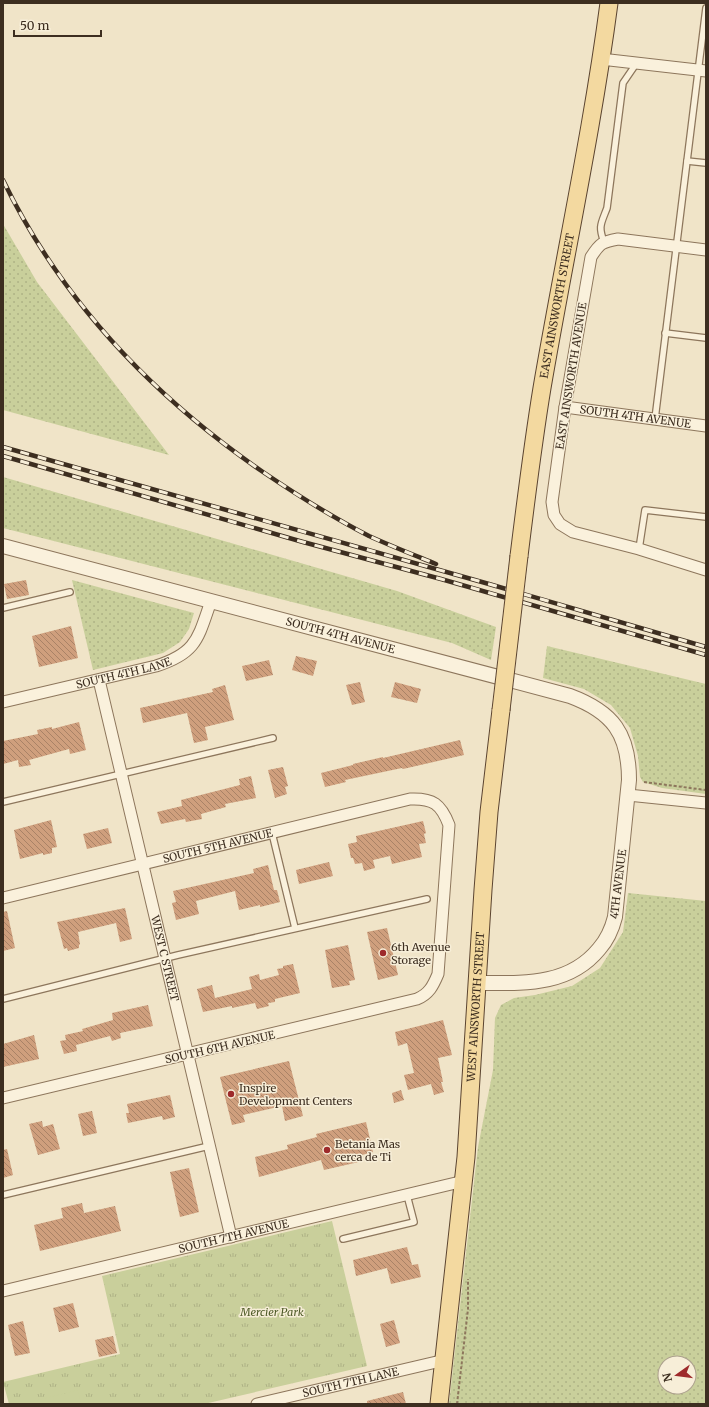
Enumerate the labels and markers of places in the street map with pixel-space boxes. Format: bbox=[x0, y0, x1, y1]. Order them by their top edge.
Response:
place label: 6th Avenue Storage bbox=[391, 940, 451, 967]
marker: 6th Avenue Storage bbox=[378, 948, 388, 958]
place label: Inspire Development Centers bbox=[239, 1081, 352, 1108]
marker: Inspire Development Centers bbox=[226, 1089, 236, 1099]
place label: Betania Mas cerca de Ti bbox=[335, 1137, 400, 1164]
marker: Betania Mas cerca de Ti bbox=[322, 1145, 332, 1155]

